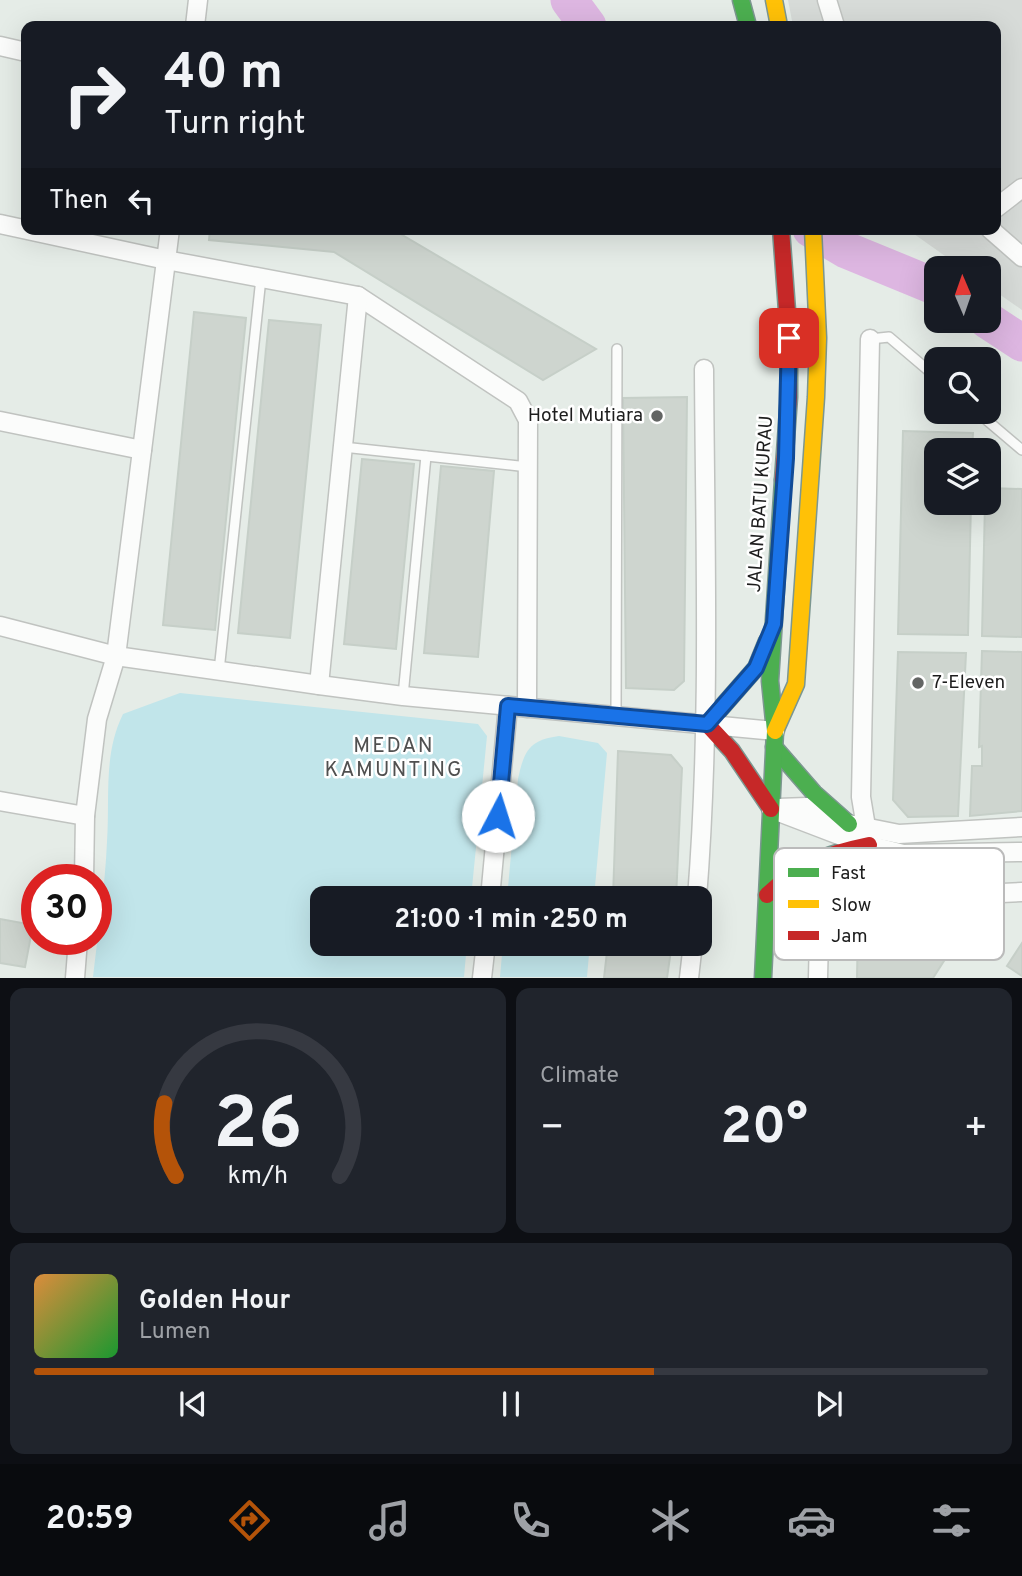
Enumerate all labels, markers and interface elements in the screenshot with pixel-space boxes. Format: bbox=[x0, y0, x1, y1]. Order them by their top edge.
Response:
text: 40 m bbox=[164, 44, 283, 106]
icon: right bbox=[49, 49, 140, 140]
text: Turn right bbox=[164, 105, 306, 145]
icon: left bbox=[122, 182, 160, 220]
text: Then bbox=[49, 185, 108, 218]
north arrow bbox=[924, 256, 1001, 332]
map controls bbox=[924, 256, 1001, 515]
pin bbox=[759, 308, 819, 368]
icon: arrive bbox=[770, 319, 808, 357]
button: search bbox=[924, 347, 1001, 424]
place label: Hotel Mutiara bbox=[528, 404, 643, 428]
marker: Hotel Mutiara bbox=[649, 408, 665, 424]
street label: JALAN BATU KURAU bbox=[743, 415, 779, 593]
button: layers bbox=[924, 438, 1001, 515]
place label: 7-Eleven bbox=[932, 671, 1005, 695]
marker: 7-Eleven bbox=[910, 675, 926, 691]
district label: MEDAN KAMUNTING bbox=[324, 733, 464, 784]
position arrow bbox=[461, 779, 535, 853]
legend bbox=[774, 848, 1004, 960]
text: Fast bbox=[831, 862, 866, 886]
speed limit sign: 30 bbox=[21, 864, 112, 955]
text: Slow bbox=[831, 894, 871, 918]
text: 21:00 · 1 min · 250 m bbox=[394, 904, 628, 937]
text: Jam bbox=[831, 925, 868, 949]
text: Climate bbox=[540, 1062, 619, 1091]
text: 26 bbox=[213, 1083, 303, 1175]
text: 20° bbox=[720, 1096, 808, 1162]
text: − bbox=[540, 1105, 565, 1154]
text: + bbox=[963, 1105, 988, 1154]
text: km/h bbox=[228, 1161, 288, 1193]
text: Golden Hour bbox=[139, 1285, 290, 1318]
text: Lumen bbox=[139, 1318, 210, 1347]
icon: previous bbox=[174, 1385, 212, 1423]
icon: pause bbox=[492, 1385, 530, 1423]
icon: next bbox=[810, 1385, 848, 1423]
icon: directions bbox=[225, 1496, 274, 1545]
icon: music bbox=[365, 1496, 414, 1545]
icon: phone bbox=[506, 1496, 555, 1545]
icon: climate bbox=[646, 1496, 695, 1545]
icon: car bbox=[787, 1496, 836, 1545]
icon: filters bbox=[927, 1496, 976, 1545]
text: 20:59 bbox=[46, 1500, 133, 1540]

